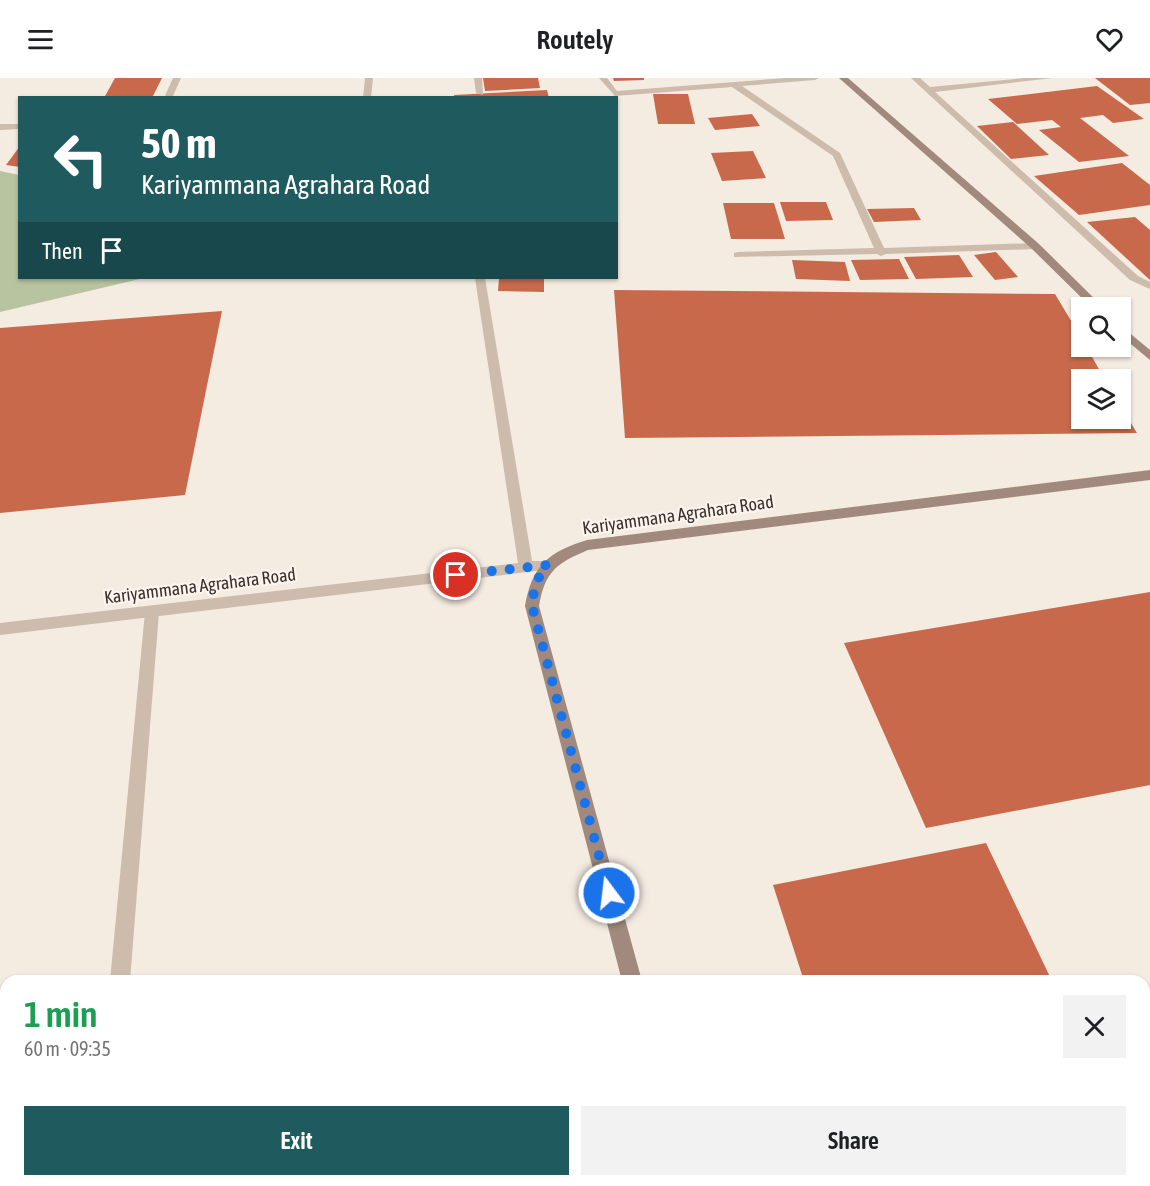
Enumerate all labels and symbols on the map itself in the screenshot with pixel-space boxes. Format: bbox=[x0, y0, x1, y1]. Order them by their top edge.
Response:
street label: Kariyammana Agrahara Road bbox=[581, 491, 775, 538]
pin bbox=[430, 549, 481, 600]
street label: Kariyammana Agrahara Road bbox=[103, 563, 297, 608]
position arrow bbox=[577, 861, 641, 925]

